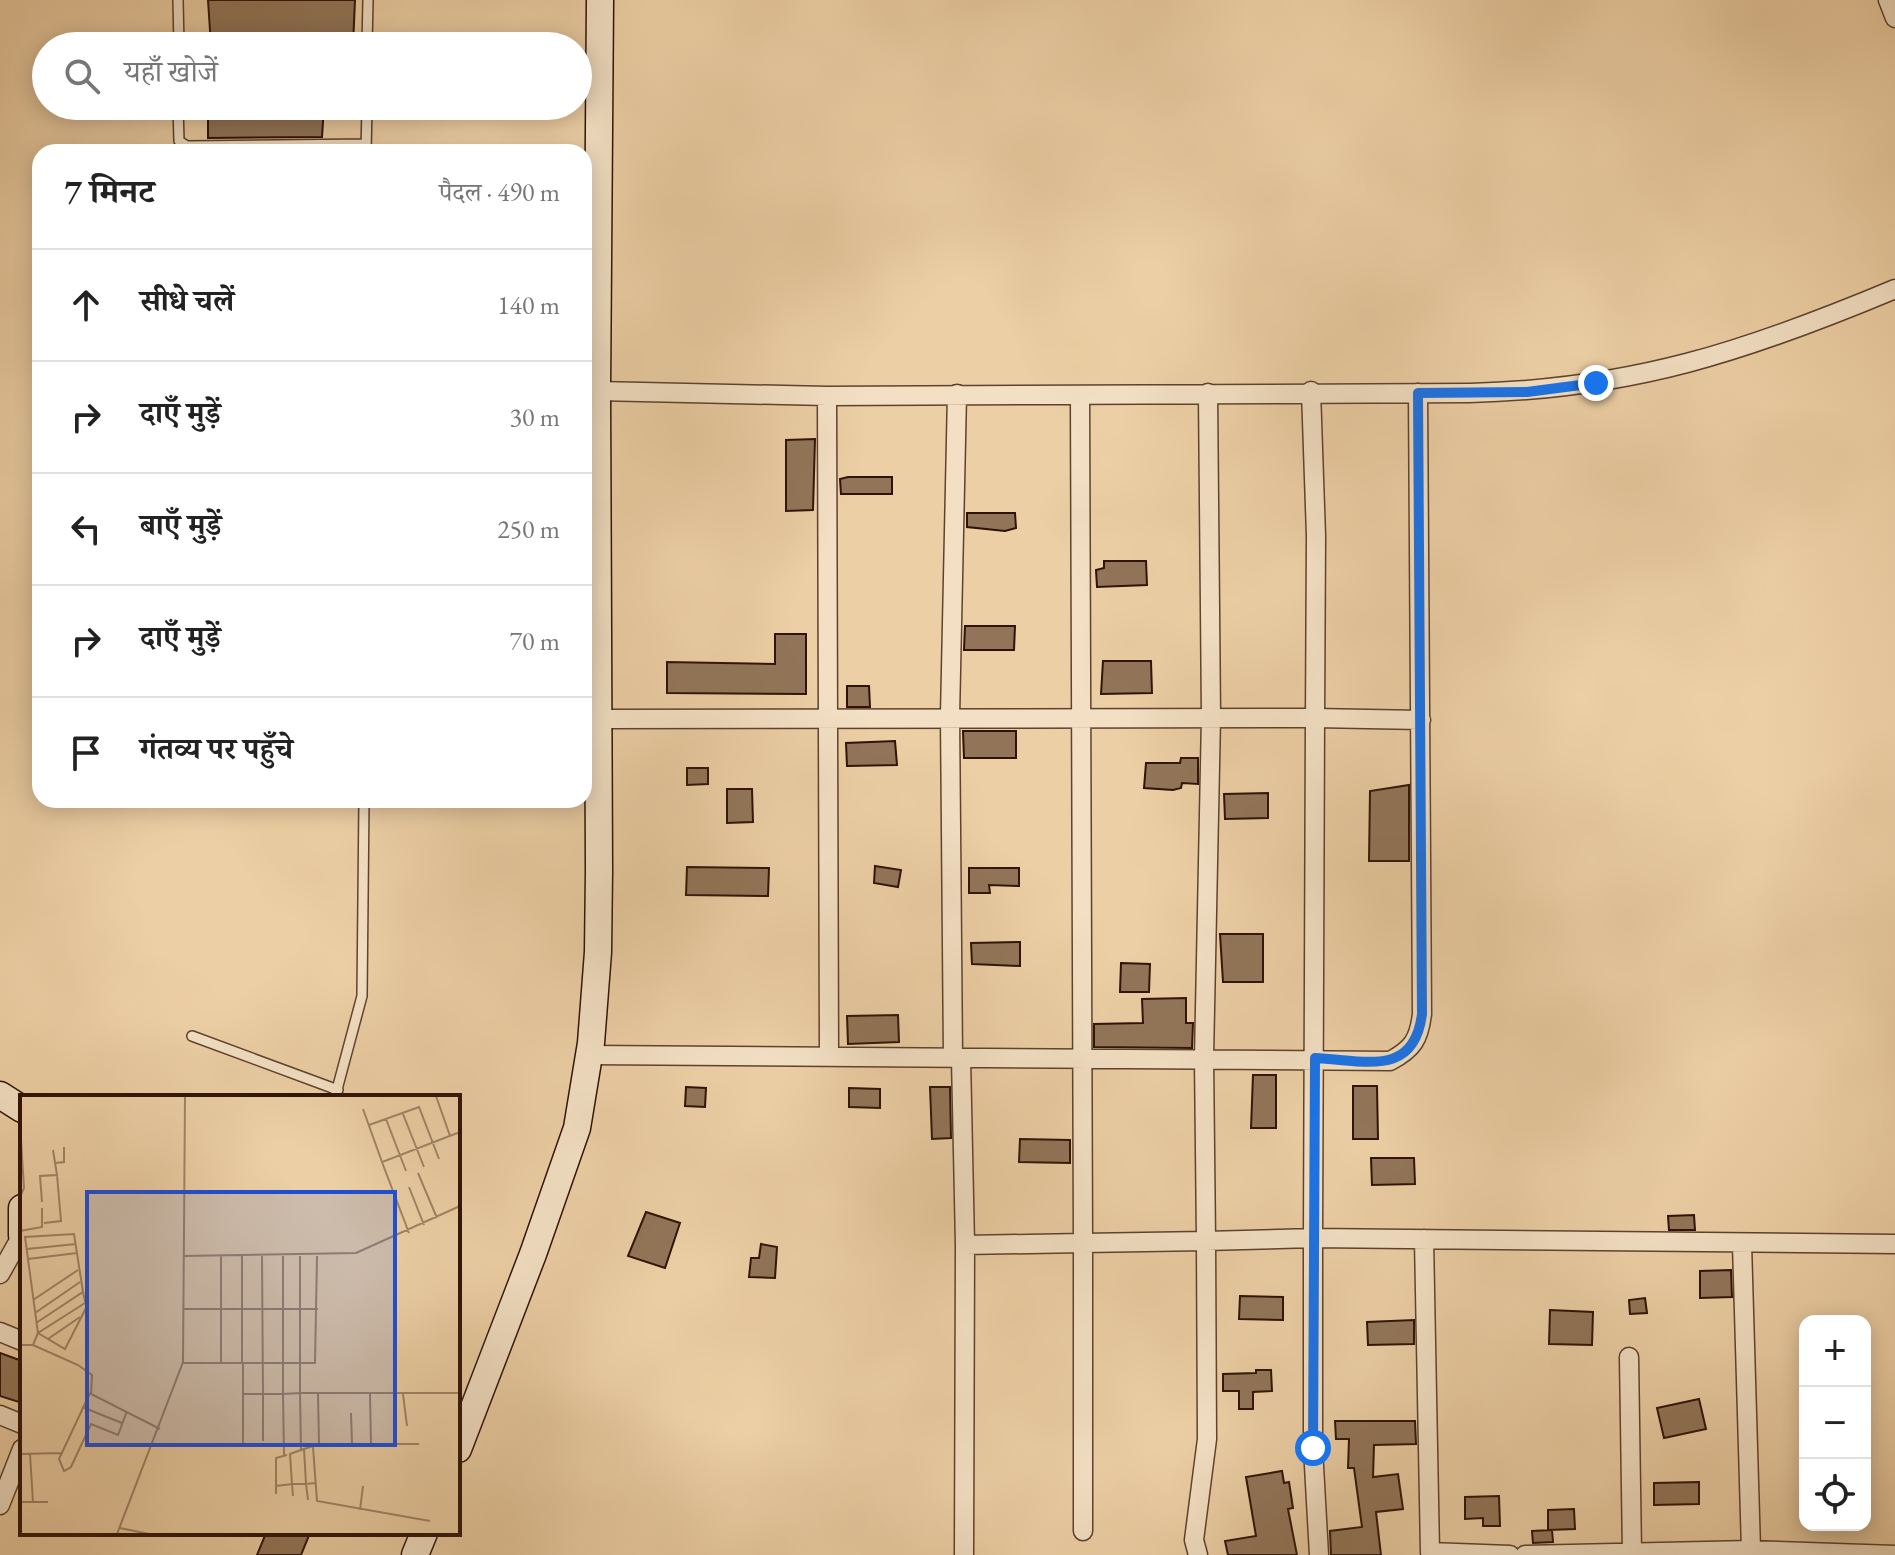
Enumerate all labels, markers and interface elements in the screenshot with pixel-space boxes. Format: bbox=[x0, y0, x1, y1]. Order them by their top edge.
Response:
search box bbox=[32, 32, 592, 120]
text: यहाँ खोजें bbox=[124, 52, 218, 91]
icon: search bbox=[60, 54, 104, 98]
text: 7 मिनट bbox=[64, 169, 154, 213]
text: पैदल · 490 m bbox=[439, 175, 560, 209]
text: सीधे चलें bbox=[140, 281, 234, 320]
icon: ahead bbox=[64, 283, 108, 327]
text: 140 m bbox=[497, 288, 560, 322]
route end bbox=[1578, 365, 1614, 401]
text: दाएँ मुड़ें bbox=[140, 393, 221, 432]
icon: right bbox=[64, 395, 108, 439]
text: 30 m bbox=[510, 400, 560, 434]
text: बाएँ मुड़ें bbox=[140, 505, 221, 544]
icon: left bbox=[64, 507, 108, 551]
text: 250 m bbox=[497, 512, 560, 546]
text: दाएँ मुड़ें bbox=[140, 617, 221, 656]
icon: right bbox=[64, 619, 108, 663]
text: 70 m bbox=[510, 624, 560, 658]
text: गंतव्य पर पहुँचे bbox=[140, 729, 293, 768]
icon: arrive bbox=[64, 731, 108, 775]
inset map bbox=[20, 1095, 460, 1535]
map controls bbox=[1799, 1315, 1871, 1531]
button: + bbox=[1799, 1315, 1871, 1387]
button: − bbox=[1799, 1387, 1871, 1459]
route start bbox=[1295, 1430, 1331, 1466]
button: locate bbox=[1799, 1459, 1871, 1531]

